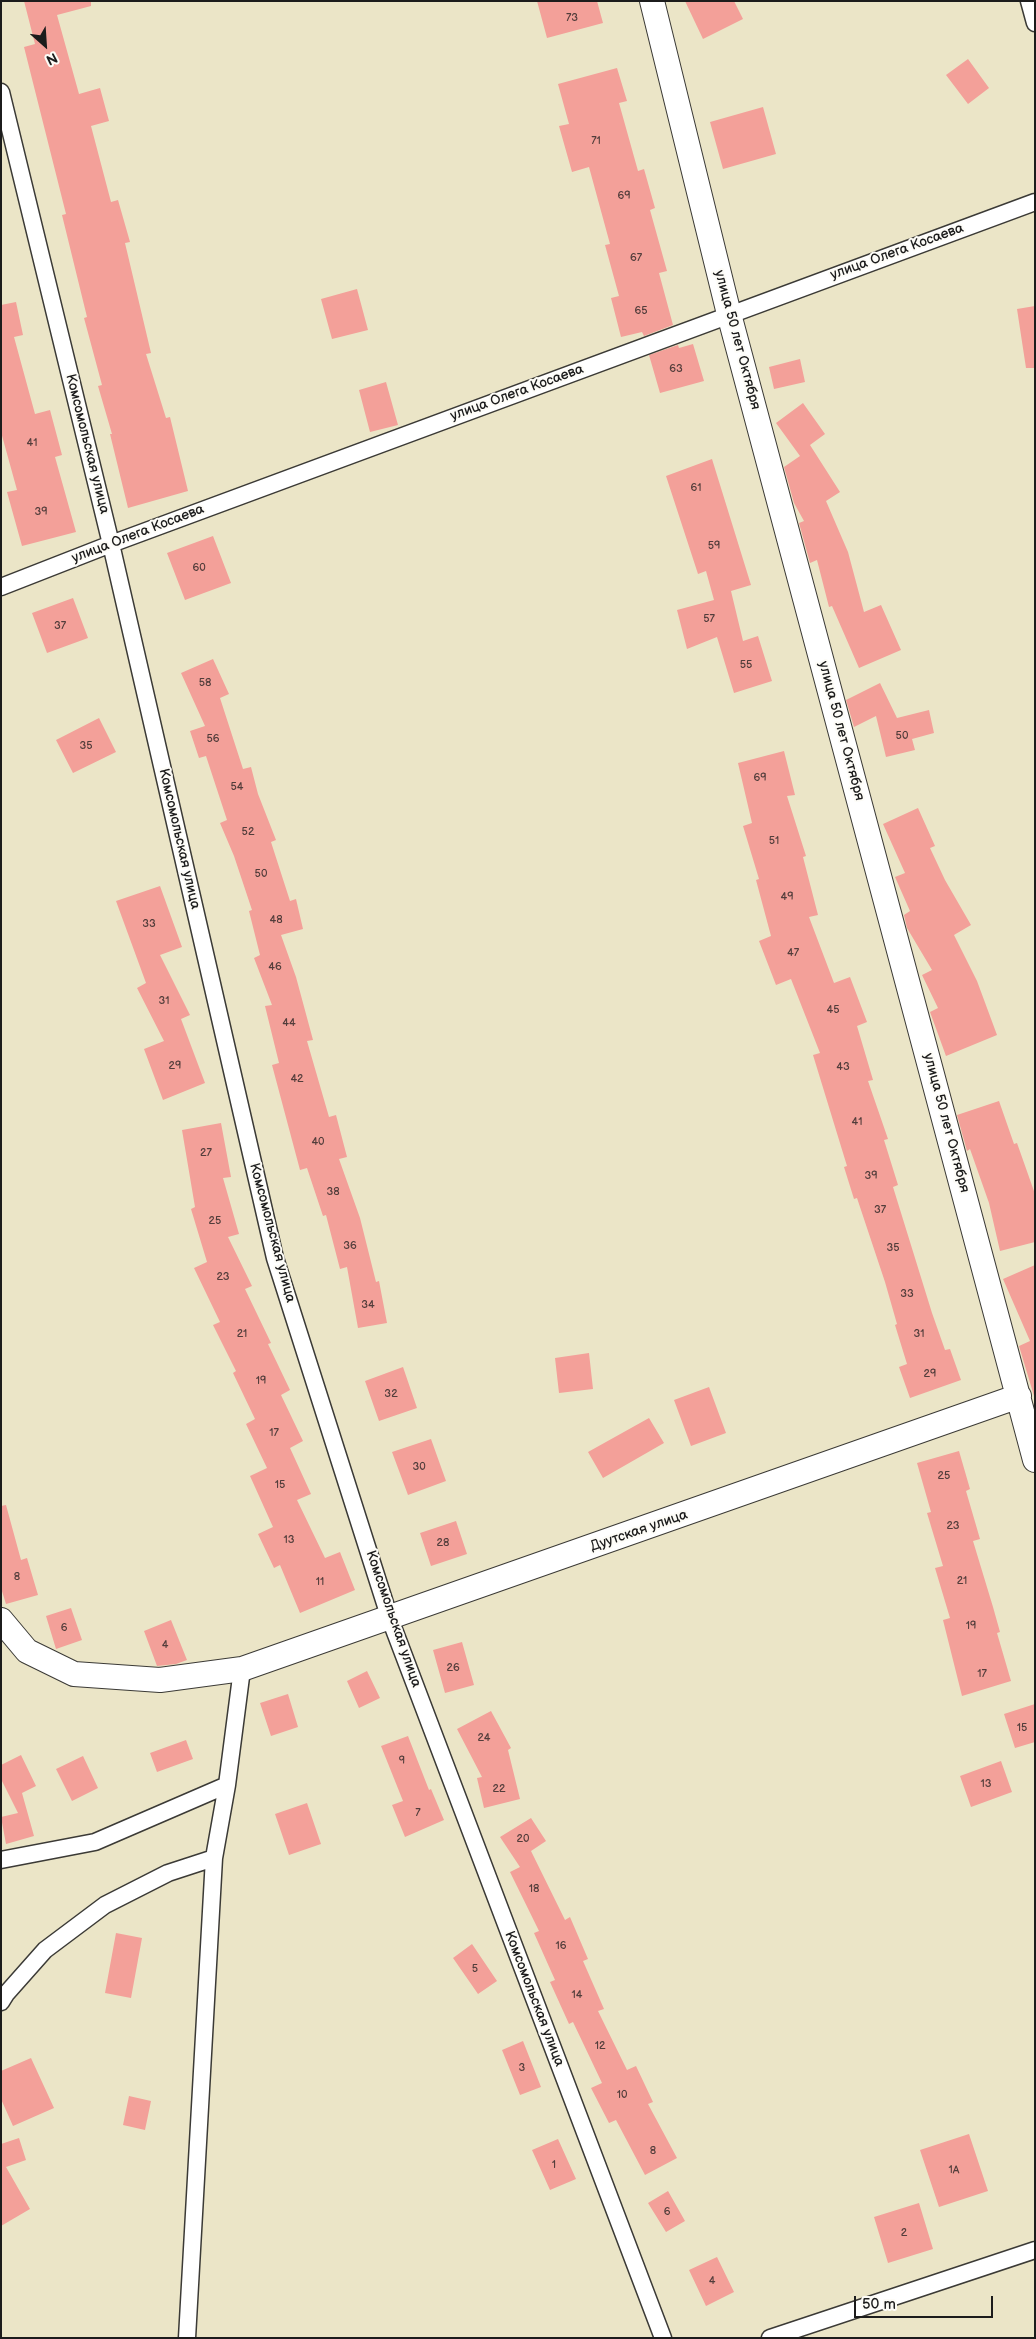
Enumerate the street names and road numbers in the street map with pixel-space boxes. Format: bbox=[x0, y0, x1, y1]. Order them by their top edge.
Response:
street label: улица Олега Косаева bbox=[828, 220, 966, 284]
street label: улица 50 лет Октября bbox=[710, 268, 764, 412]
street label: улица Олега Косаева bbox=[448, 361, 586, 425]
street label: Комсомольская улица bbox=[61, 372, 113, 516]
street label: улица Олега Косаева bbox=[69, 501, 207, 567]
street label: улица 50 лет Октября bbox=[814, 659, 868, 803]
street label: Комсомольская улица bbox=[155, 767, 203, 911]
street label: улица 50 лет Октября bbox=[919, 1051, 973, 1195]
street label: Комсомольская улица bbox=[245, 1161, 299, 1305]
street label: Дуутская улица bbox=[588, 1507, 690, 1555]
street label: Комсомольская улица bbox=[362, 1548, 424, 1690]
street label: Комсомольская улица bbox=[500, 1929, 568, 2069]

